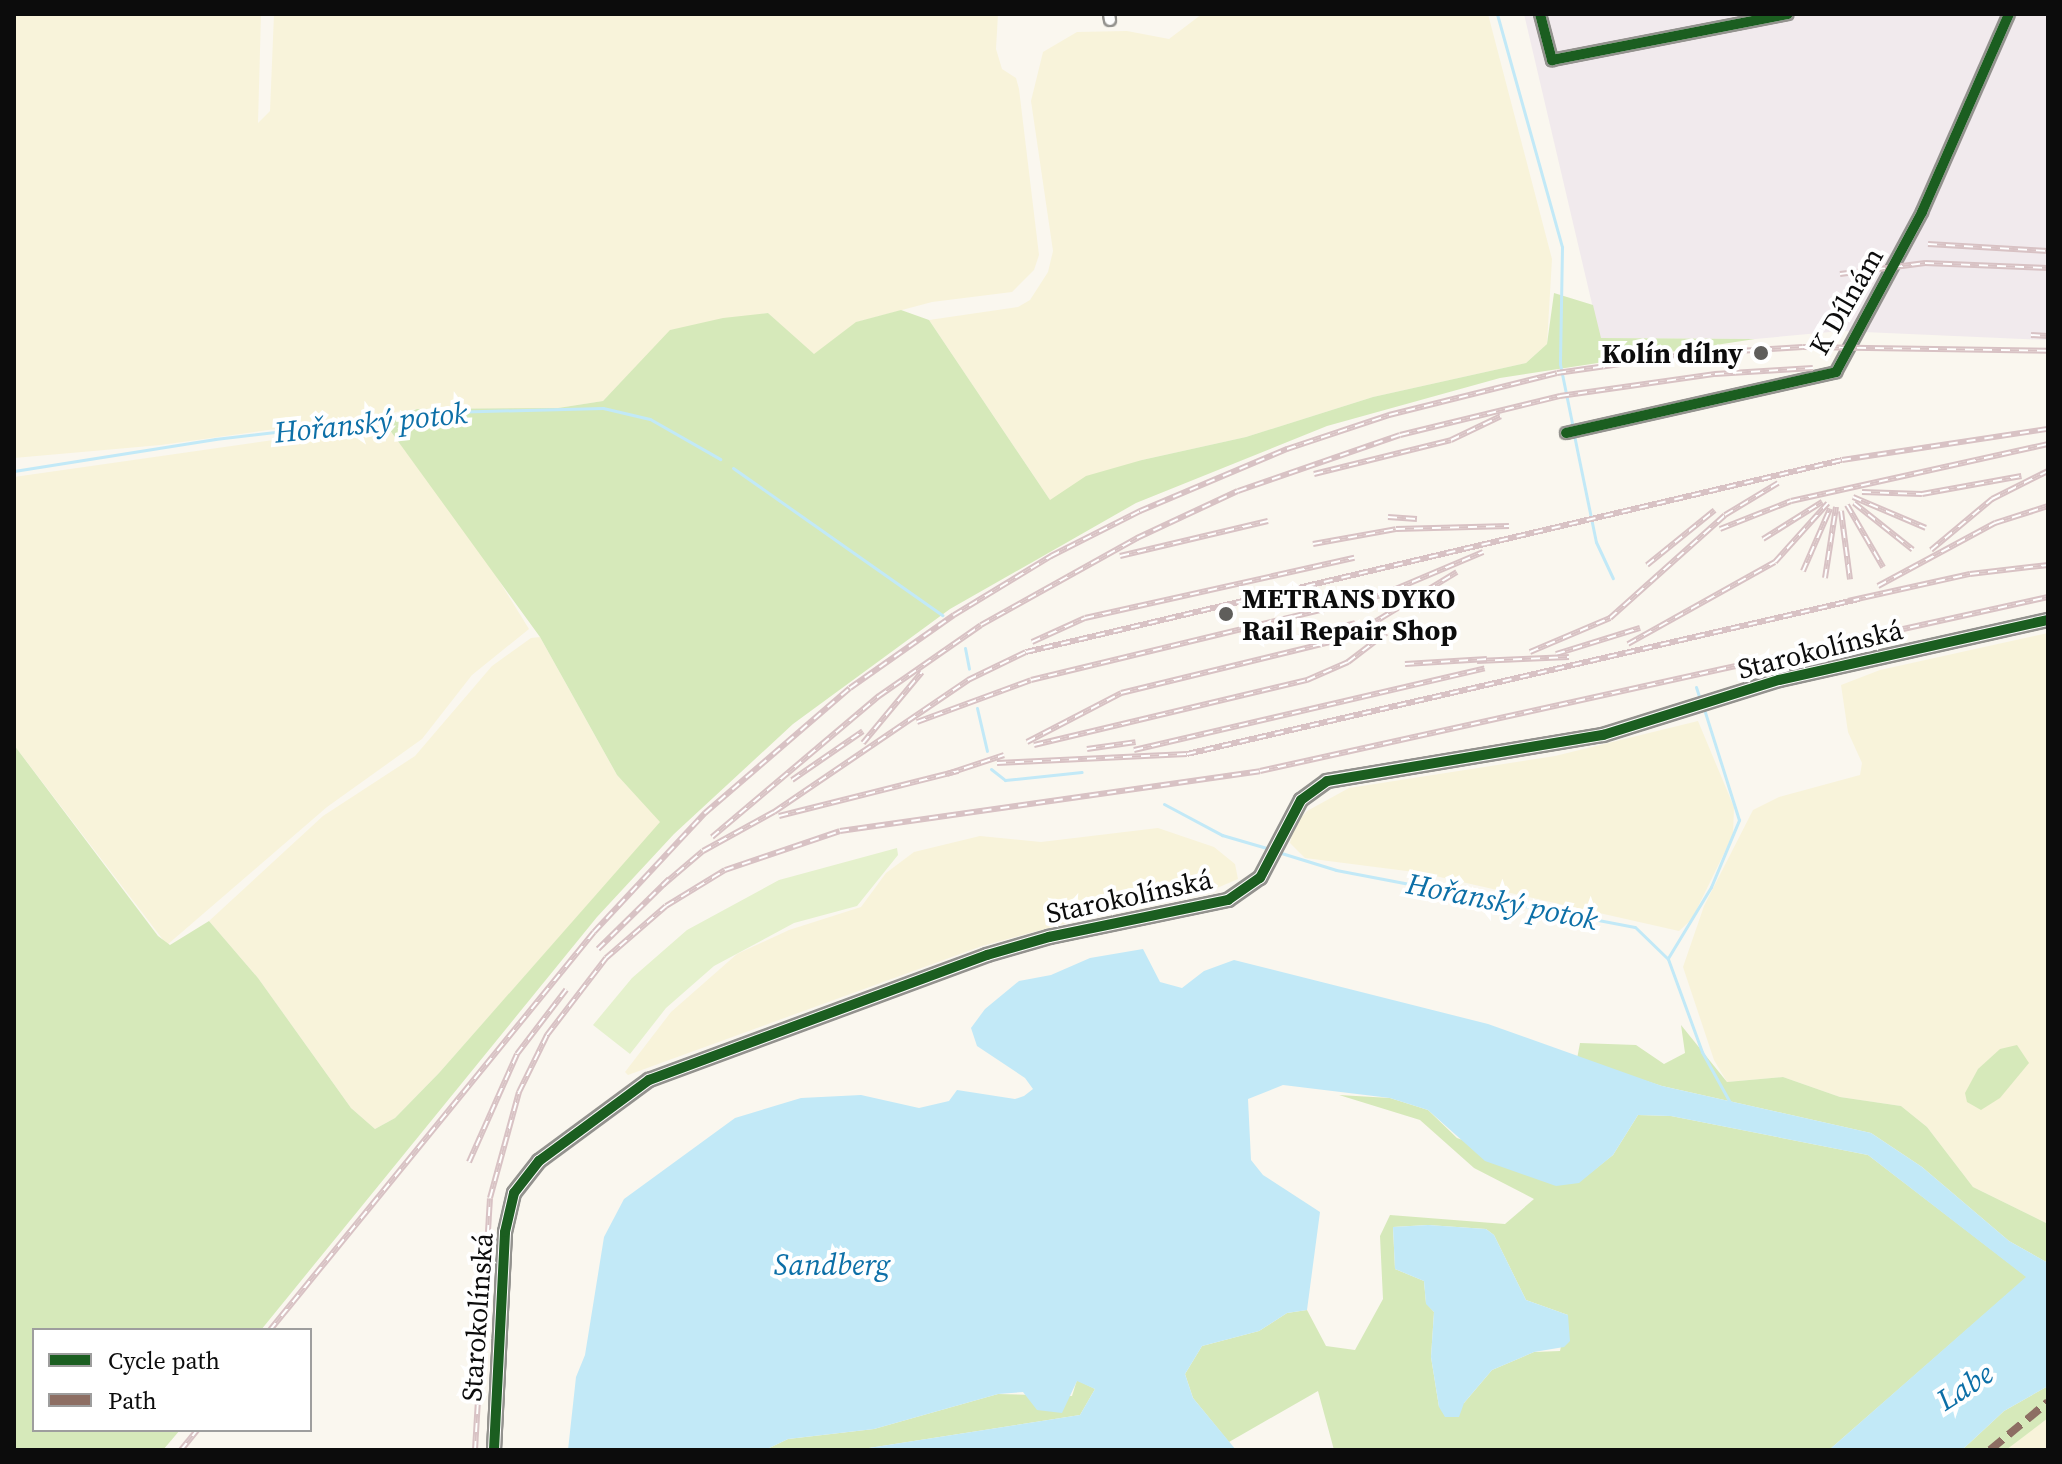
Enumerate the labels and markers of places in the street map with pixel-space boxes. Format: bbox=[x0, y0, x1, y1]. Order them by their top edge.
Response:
place label: Kolín dílny bbox=[1602, 336, 1743, 370]
marker: Kolín dílny bbox=[1750, 342, 1772, 364]
place label: METRANS DYKO Rail Repair Shop bbox=[1242, 581, 1457, 647]
marker: METRANS DYKO Rail Repair Shop bbox=[1217, 605, 1235, 623]

